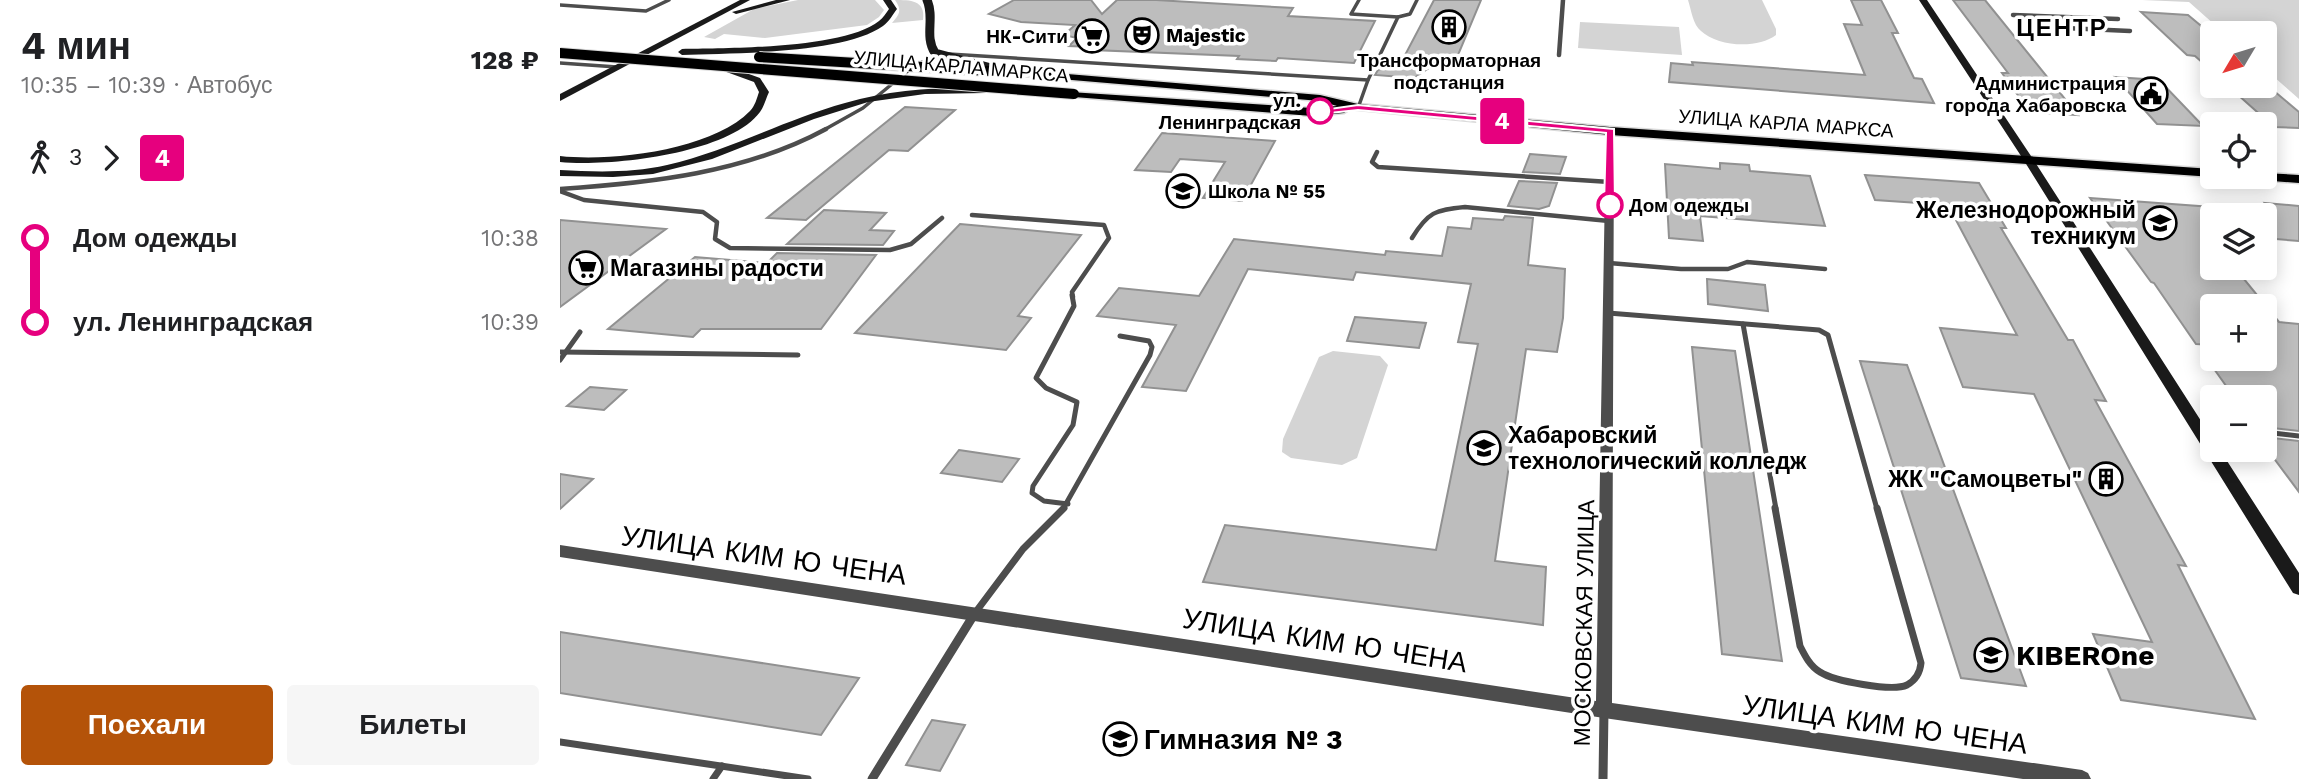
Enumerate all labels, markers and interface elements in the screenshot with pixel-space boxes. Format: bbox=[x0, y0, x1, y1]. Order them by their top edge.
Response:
building icon: Трансформаторная подстанция bbox=[1430, 8, 1468, 46]
district label: ЦЕНТР bbox=[2016, 14, 2108, 42]
theatre icon: Majestic bbox=[1123, 16, 1161, 54]
supermarket icon: НК-Сити bbox=[1073, 17, 1111, 55]
north arrow bbox=[2200, 21, 2277, 98]
map controls bbox=[2200, 21, 2277, 462]
text: 4 мин bbox=[21, 24, 131, 68]
place label: Majestic bbox=[1166, 24, 1246, 47]
place label: НК-Сити bbox=[986, 25, 1068, 48]
text: 128 ₽ bbox=[471, 45, 539, 75]
street label: УЛИЦА КАРЛА МАРКСА bbox=[852, 46, 1070, 87]
place label: Трансформаторная подстанция bbox=[1357, 49, 1541, 94]
text: 10:35 – 10:39 · Автобус bbox=[21, 72, 272, 99]
place label: Администрация города Хабаровска bbox=[1945, 72, 2126, 117]
public building icon: Администрация города Хабаровска bbox=[2132, 75, 2170, 113]
place label: ул. Ленинградская bbox=[1159, 89, 1301, 134]
marker: ул. Ленинградская bbox=[1307, 98, 1333, 124]
line badge: 4 bbox=[1479, 98, 1525, 144]
street label: УЛИЦА КАРЛА МАРКСА bbox=[1678, 105, 1895, 143]
text: 4 bbox=[1494, 107, 1510, 135]
button: locate bbox=[2200, 112, 2277, 189]
icon: walk bbox=[21, 139, 59, 177]
icon: forward bbox=[92, 139, 130, 177]
text: 3 bbox=[69, 144, 82, 171]
text: 4 bbox=[154, 144, 170, 172]
school or university icon: Школа № 55 bbox=[1164, 172, 1202, 210]
place label: Школа № 55 bbox=[1208, 180, 1325, 203]
marker: Дом одежды bbox=[1597, 192, 1623, 218]
place label: Дом одежды bbox=[1629, 194, 1749, 217]
place label: Железнодорожный техникум bbox=[1915, 197, 2136, 250]
button: layers bbox=[2200, 203, 2277, 280]
school or university icon: Железнодорожный техникум bbox=[2141, 204, 2179, 242]
text: Дом одежды bbox=[73, 223, 237, 253]
text: 10:38 bbox=[481, 225, 539, 252]
supermarket icon: Магазины радости bbox=[567, 249, 605, 287]
place label: Магазины радости bbox=[610, 255, 824, 282]
button: + bbox=[2200, 294, 2277, 371]
text: ул. Ленинградская bbox=[73, 307, 313, 337]
text: 10:39 bbox=[481, 309, 539, 336]
button: − bbox=[2200, 385, 2277, 462]
place label: Хабаровский технологический колледж bbox=[1508, 422, 1807, 475]
school or university icon: Хабаровский технологический колледж bbox=[1465, 429, 1503, 467]
building icon: ЖК "Самоцветы" bbox=[2087, 460, 2125, 498]
place label: ЖК "Самоцветы" bbox=[1887, 466, 2082, 493]
street label: МОСКОВСКАЯ УЛИЦА bbox=[1569, 499, 1600, 747]
street label: УЛИЦА КИМ Ю ЧЕНА bbox=[619, 519, 909, 592]
street label: УЛИЦА КИМ Ю ЧЕНА bbox=[1180, 602, 1470, 679]
school or university icon: KIBEROne bbox=[1972, 636, 2010, 674]
place label: KIBEROne bbox=[2016, 639, 2154, 672]
button: Поехали bbox=[21, 685, 273, 765]
button: Билеты bbox=[287, 685, 539, 765]
street label: УЛИЦА КИМ Ю ЧЕНА bbox=[1740, 688, 2030, 761]
school or university icon: Гимназия № 3 bbox=[1101, 720, 1139, 758]
place label: Гимназия № 3 bbox=[1144, 723, 1343, 756]

